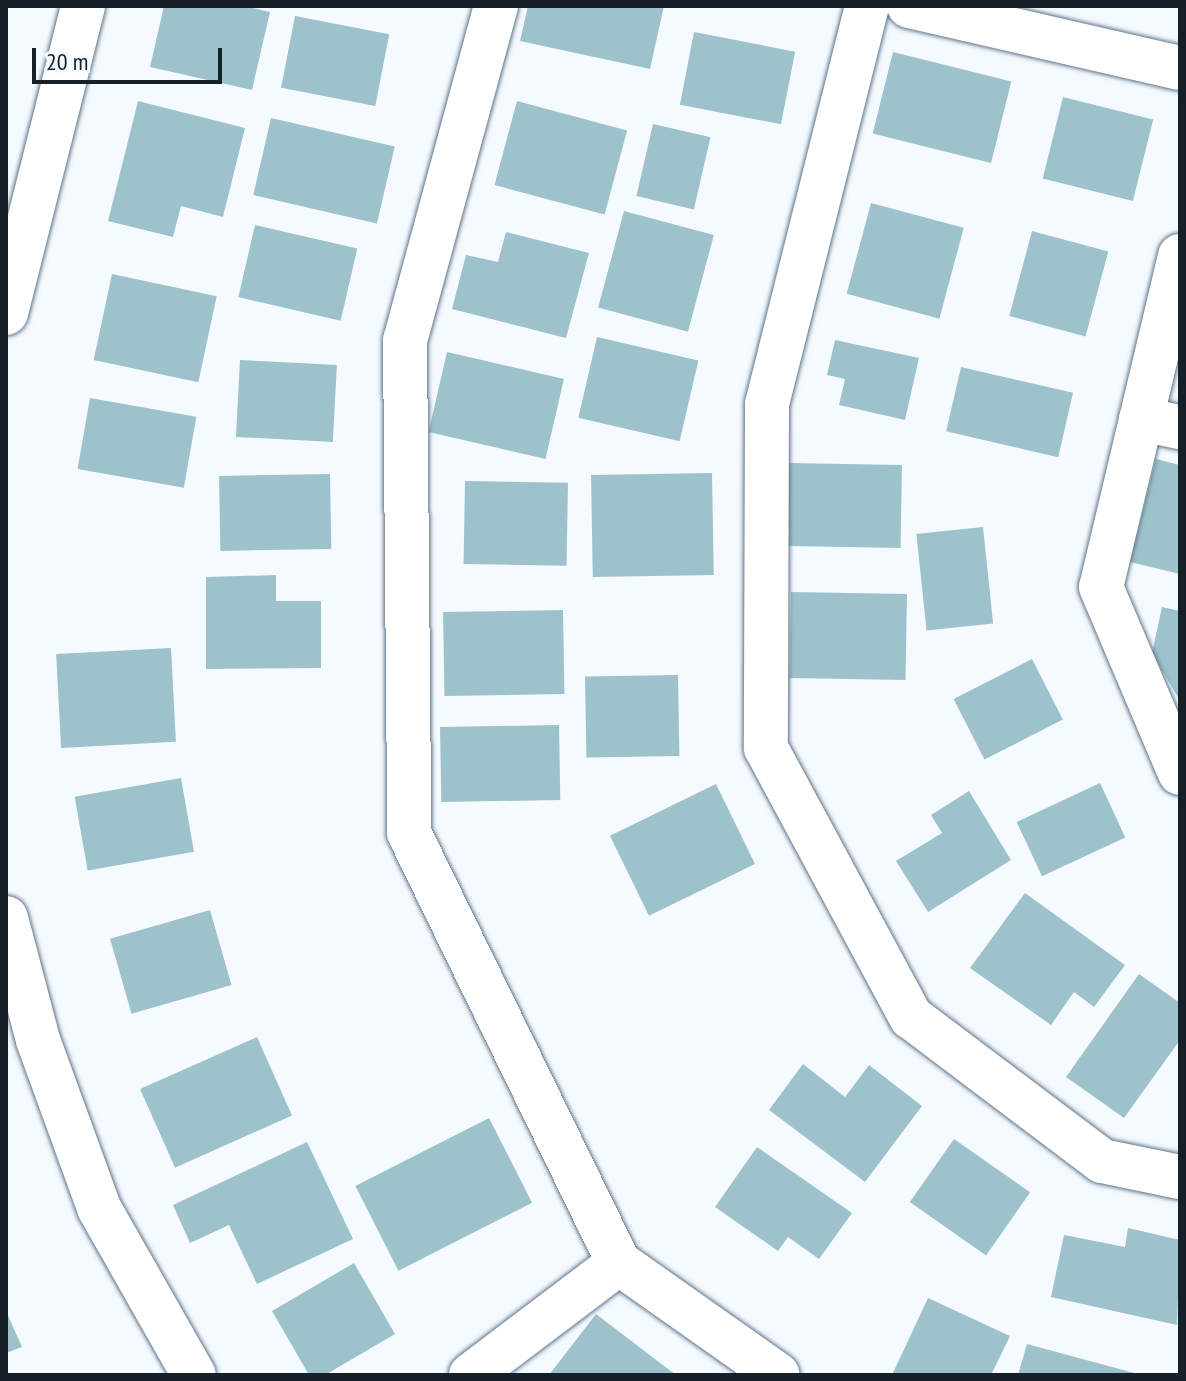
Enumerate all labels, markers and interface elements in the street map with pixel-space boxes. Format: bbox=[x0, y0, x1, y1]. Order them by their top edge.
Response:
scale bar bbox=[36, 32, 226, 82]
text: 20 m bbox=[46, 46, 88, 77]

